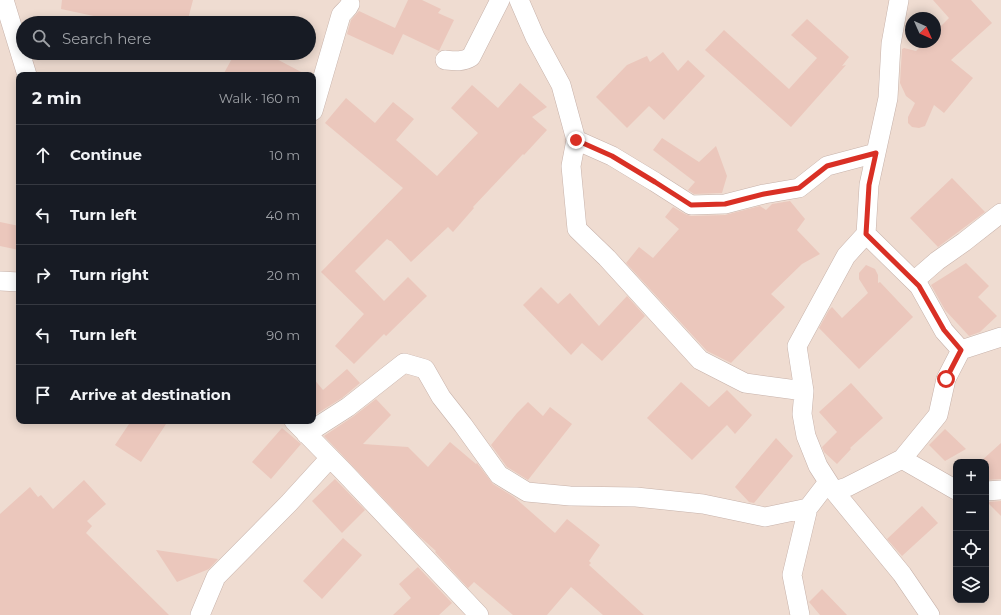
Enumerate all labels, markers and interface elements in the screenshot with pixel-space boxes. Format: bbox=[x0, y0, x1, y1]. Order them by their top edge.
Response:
north arrow bbox=[905, 12, 941, 48]
search box bbox=[16, 16, 316, 60]
icon: search bbox=[30, 27, 52, 49]
text: Search here bbox=[62, 29, 151, 48]
text: 2 min bbox=[32, 88, 82, 108]
text: Walk · 160 m bbox=[219, 90, 300, 106]
route end bbox=[567, 131, 585, 149]
icon: ahead bbox=[32, 144, 54, 166]
text: Continue bbox=[70, 145, 142, 164]
text: 10 m bbox=[270, 147, 300, 163]
icon: left bbox=[32, 204, 54, 226]
text: Turn left bbox=[70, 205, 137, 224]
text: 40 m bbox=[266, 207, 300, 223]
icon: right bbox=[32, 264, 54, 286]
text: Turn right bbox=[70, 265, 149, 284]
text: 20 m bbox=[267, 267, 300, 283]
icon: left bbox=[32, 324, 54, 346]
text: Turn left bbox=[70, 325, 137, 344]
text: 90 m bbox=[266, 327, 300, 343]
route start bbox=[937, 370, 955, 388]
icon: arrive bbox=[32, 384, 54, 406]
text: Arrive at destination bbox=[70, 385, 231, 404]
map controls bbox=[953, 459, 989, 603]
button: + bbox=[953, 459, 989, 495]
button: − bbox=[953, 495, 989, 531]
button: locate bbox=[953, 531, 989, 567]
button: layers bbox=[953, 567, 989, 603]

